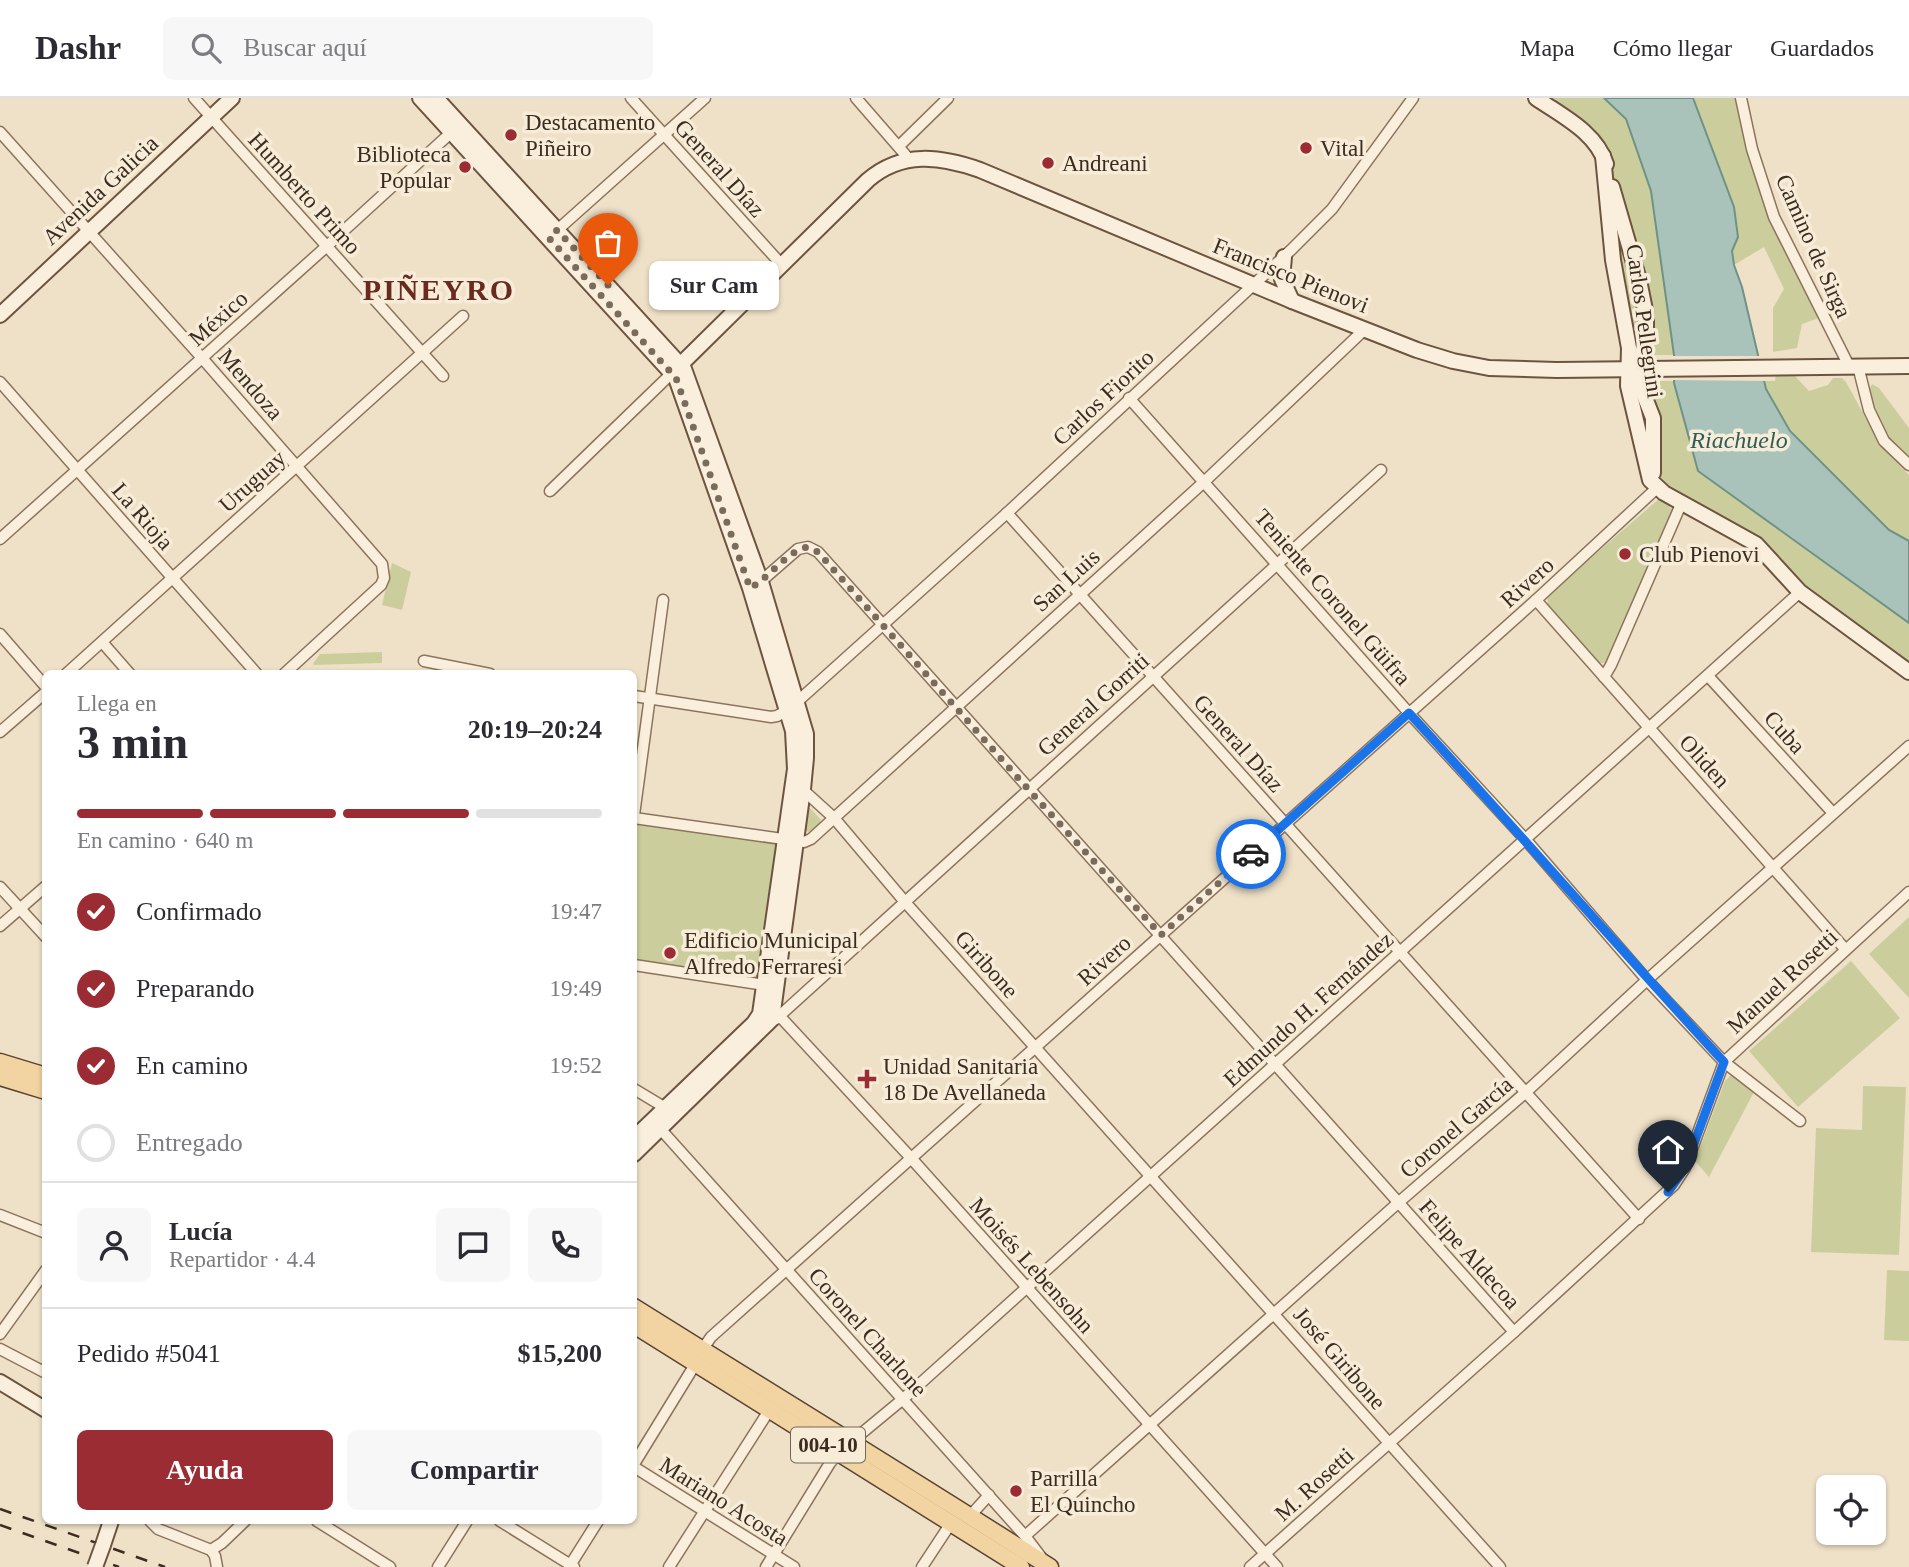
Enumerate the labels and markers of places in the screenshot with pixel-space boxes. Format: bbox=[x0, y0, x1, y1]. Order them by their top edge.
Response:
place label: Destacamento Piñeiro bbox=[525, 110, 655, 161]
marker: Destacamento Piñeiro bbox=[503, 127, 519, 143]
place label: Vital bbox=[1320, 136, 1365, 161]
marker: Vital bbox=[1298, 140, 1314, 156]
place label: Biblioteca Popular bbox=[356, 142, 451, 193]
place label: Andreani bbox=[1062, 151, 1148, 176]
marker: Andreani bbox=[1040, 155, 1056, 171]
marker: Biblioteca Popular bbox=[457, 159, 473, 175]
pin bbox=[578, 213, 638, 285]
callout: Sur Cam bbox=[650, 260, 780, 310]
place label: Club Pienovi bbox=[1639, 542, 1760, 567]
marker: Club Pienovi bbox=[1617, 546, 1633, 562]
place label: Edificio Municipal Alfredo Ferraresi bbox=[684, 928, 858, 979]
marker: Edificio Municipal Alfredo Ferraresi bbox=[662, 945, 678, 961]
place label: Unidad Sanitaria 18 De Avellaneda bbox=[883, 1054, 1046, 1105]
marker: Unidad Sanitaria 18 De Avellaneda bbox=[857, 1069, 877, 1089]
pin bbox=[1638, 1120, 1698, 1192]
place label: Parrilla El Quincho bbox=[1030, 1466, 1135, 1517]
marker: Parrilla El Quincho bbox=[1008, 1483, 1024, 1499]

